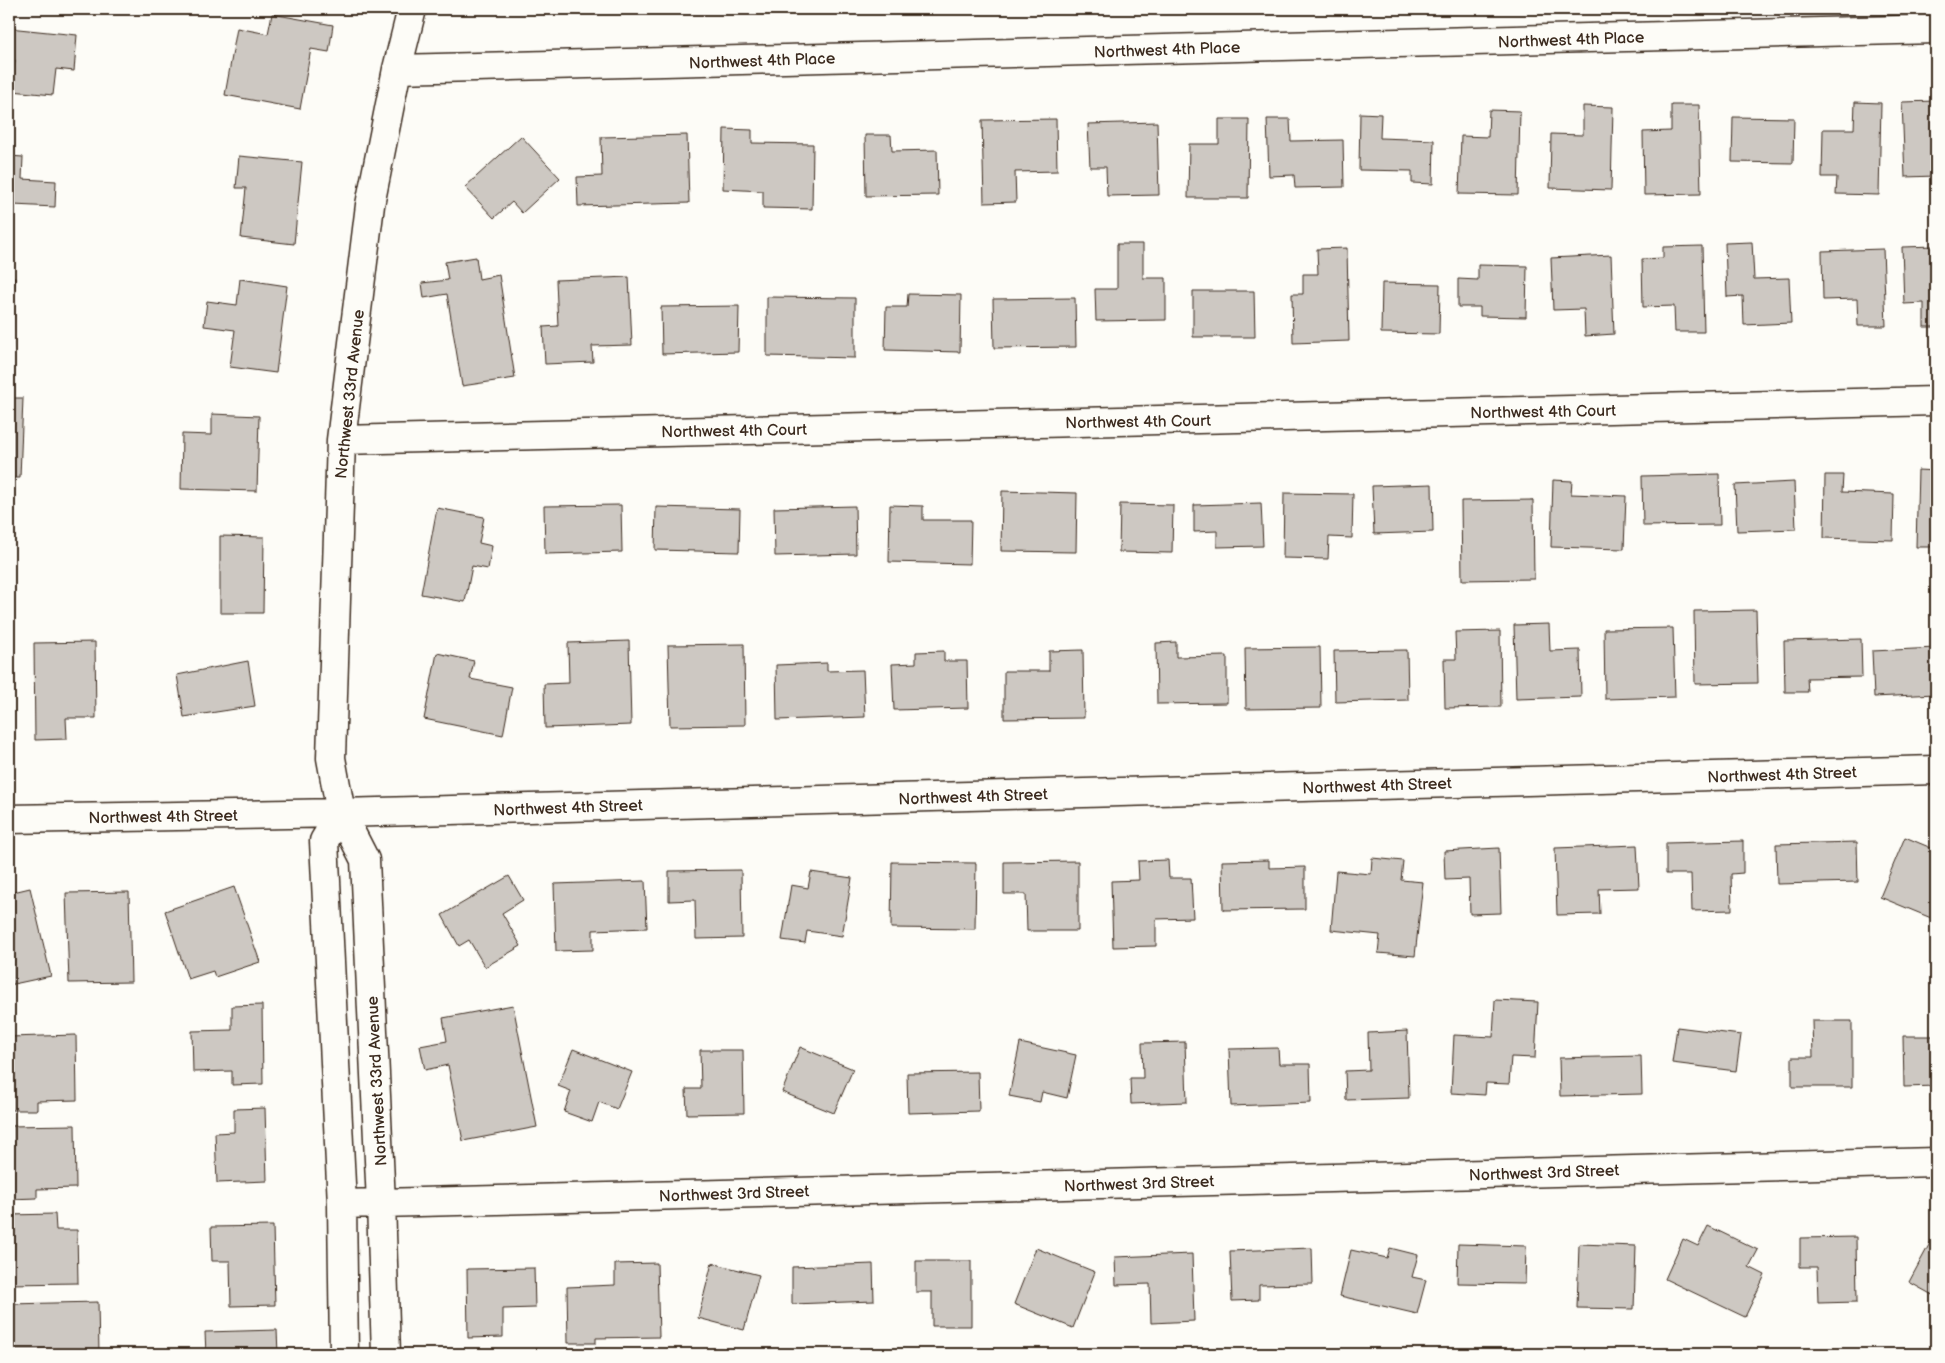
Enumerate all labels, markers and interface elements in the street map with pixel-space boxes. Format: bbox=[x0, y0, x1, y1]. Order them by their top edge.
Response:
street label: Northwest 4th Place bbox=[1498, 28, 1645, 53]
street label: Northwest 4th Place bbox=[1094, 38, 1241, 63]
street label: Northwest 4th Place bbox=[689, 49, 836, 74]
street label: Northwest 33rd Avenue bbox=[332, 308, 369, 480]
street label: Northwest 4th Court bbox=[1470, 402, 1616, 423]
street label: Northwest 4th Court bbox=[1065, 412, 1211, 433]
street label: Northwest 4th Court bbox=[661, 421, 807, 442]
street label: Northwest 4th Street bbox=[1707, 763, 1857, 788]
street label: Northwest 4th Street bbox=[1302, 774, 1452, 799]
street label: Northwest 4th Street bbox=[898, 785, 1048, 810]
street label: Northwest 4th Street bbox=[493, 796, 643, 821]
street label: Northwest 4th Street bbox=[88, 807, 238, 828]
street label: Northwest 33rd Avenue bbox=[364, 995, 391, 1166]
street label: Northwest 3rd Street bbox=[1469, 1161, 1620, 1186]
street label: Northwest 3rd Street bbox=[1064, 1172, 1215, 1197]
street label: Northwest 3rd Street bbox=[659, 1182, 810, 1207]

